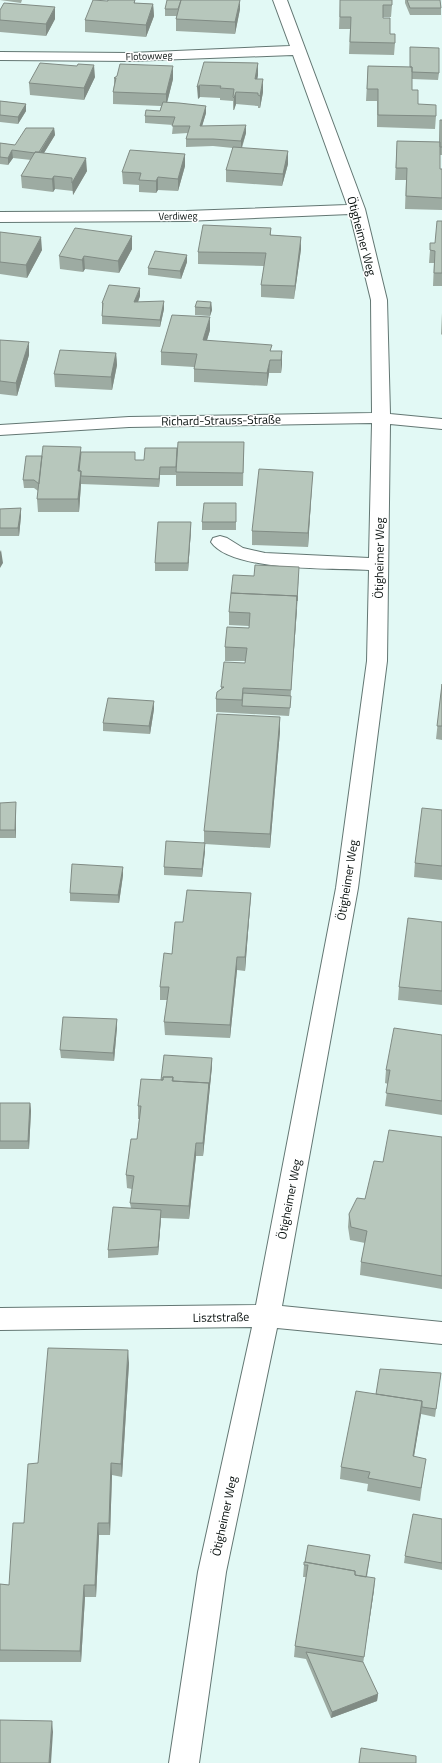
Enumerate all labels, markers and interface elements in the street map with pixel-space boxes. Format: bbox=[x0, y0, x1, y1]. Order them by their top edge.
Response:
street label: Flotowweg bbox=[125, 48, 173, 64]
street label: Ötigheimer Weg bbox=[342, 194, 382, 278]
street label: Verdiweg bbox=[158, 208, 198, 224]
street label: Richard-Strauss-Straße bbox=[161, 409, 281, 431]
street label: Ötigheimer Weg bbox=[369, 517, 389, 599]
street label: Ötigheimer Weg bbox=[331, 838, 363, 922]
street label: Ötigheimer Weg bbox=[272, 1157, 306, 1241]
street label: Lisztstraße bbox=[193, 1307, 249, 1327]
street label: Ötigheimer Weg bbox=[206, 1474, 242, 1558]

